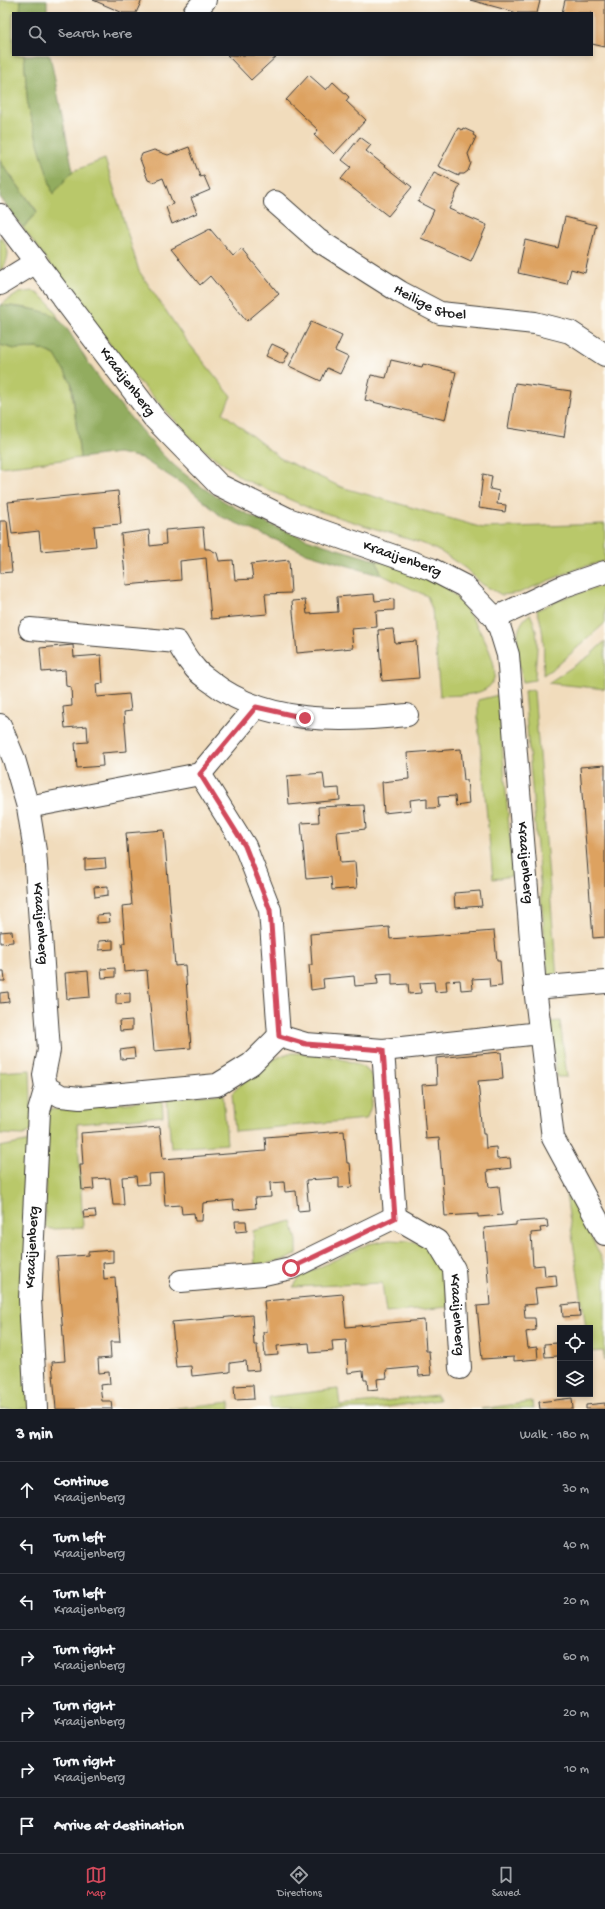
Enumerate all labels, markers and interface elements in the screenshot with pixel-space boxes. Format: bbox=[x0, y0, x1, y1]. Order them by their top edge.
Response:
search box bbox=[12, 12, 593, 56]
icon: search bbox=[26, 23, 48, 45]
text: Search here bbox=[58, 25, 132, 43]
street label: Heilige Stoel bbox=[390, 281, 467, 325]
street label: Kraaijenberg bbox=[95, 344, 159, 421]
street label: Kraaijenberg bbox=[360, 537, 445, 582]
route end bbox=[296, 709, 314, 727]
street label: Kraaijenberg bbox=[513, 821, 537, 905]
street label: Kraaijenberg bbox=[28, 882, 52, 965]
street label: Kraaijenberg bbox=[22, 1206, 43, 1289]
route start bbox=[282, 1259, 300, 1277]
street label: Kraaijenberg bbox=[445, 1273, 468, 1356]
map controls bbox=[557, 1325, 593, 1397]
button: locate bbox=[557, 1325, 593, 1361]
button: layers bbox=[557, 1361, 593, 1397]
text: 3 min bbox=[16, 1425, 53, 1445]
text: Walk · 180 m bbox=[520, 1428, 589, 1443]
text: Continue bbox=[54, 1473, 108, 1491]
icon: ahead bbox=[16, 1479, 38, 1501]
text: 30 m bbox=[563, 1482, 589, 1497]
text: Kraaijenberg bbox=[54, 1491, 125, 1506]
text: Turn left bbox=[54, 1529, 105, 1547]
icon: left bbox=[16, 1535, 38, 1557]
text: 40 m bbox=[563, 1538, 589, 1553]
text: Kraaijenberg bbox=[54, 1547, 125, 1562]
text: Turn left bbox=[54, 1585, 105, 1603]
icon: left bbox=[16, 1591, 38, 1613]
text: 20 m bbox=[563, 1594, 589, 1609]
text: Kraaijenberg bbox=[54, 1603, 125, 1618]
text: Turn right bbox=[54, 1641, 114, 1659]
icon: right bbox=[16, 1647, 38, 1669]
text: 60 m bbox=[563, 1650, 589, 1665]
text: Kraaijenberg bbox=[54, 1659, 125, 1674]
text: Turn right bbox=[54, 1697, 114, 1715]
icon: right bbox=[16, 1703, 38, 1725]
text: 20 m bbox=[563, 1706, 589, 1721]
text: Kraaijenberg bbox=[54, 1715, 125, 1730]
text: Turn right bbox=[54, 1753, 114, 1771]
icon: right bbox=[16, 1759, 38, 1781]
text: 10 m bbox=[564, 1762, 589, 1777]
text: Kraaijenberg bbox=[54, 1771, 125, 1786]
icon: arrive bbox=[16, 1815, 38, 1837]
text: Arrive at destination bbox=[54, 1817, 184, 1835]
tab: Map bbox=[85, 1864, 107, 1900]
tab: Directions bbox=[277, 1864, 322, 1900]
tab: Saved bbox=[492, 1864, 520, 1900]

